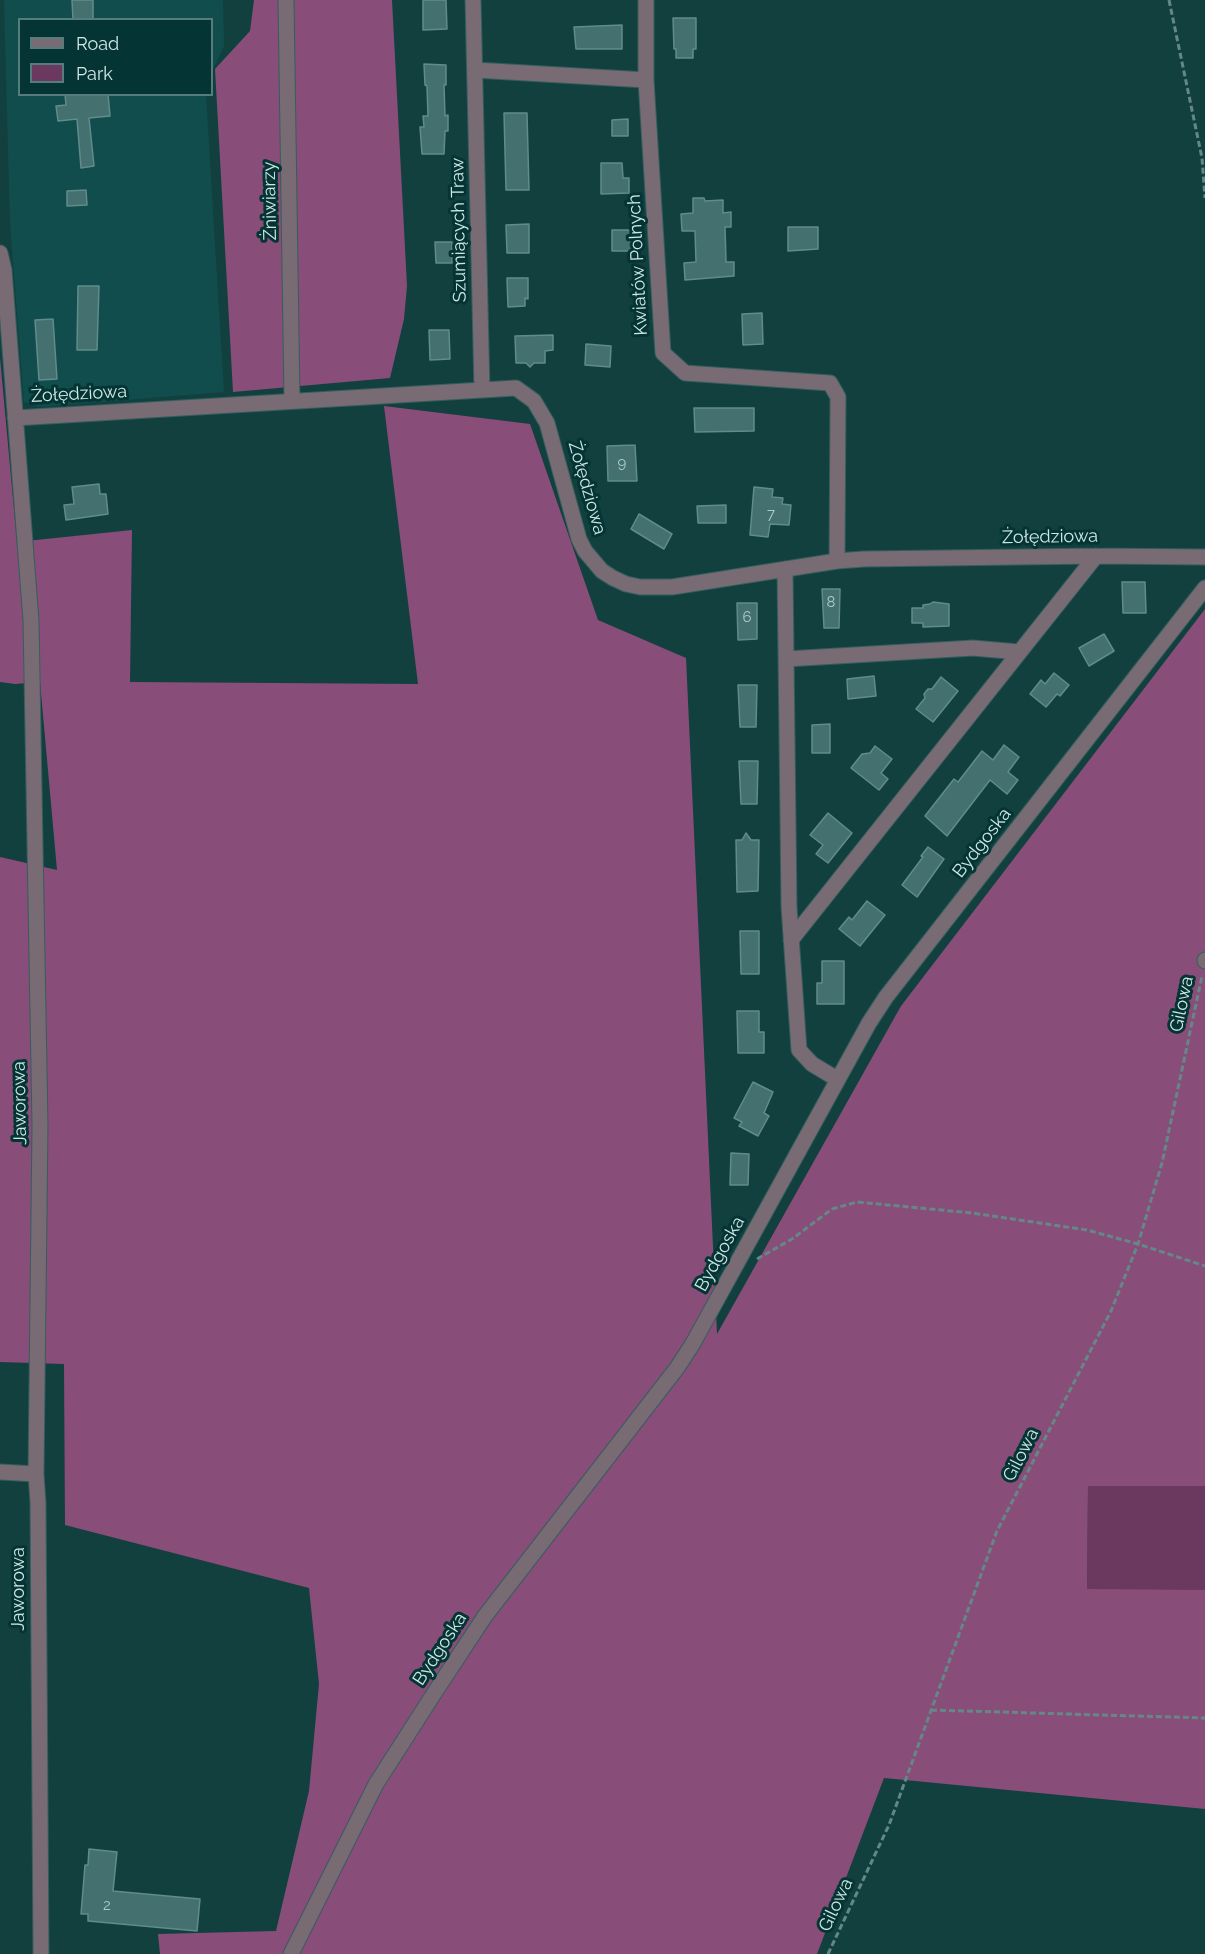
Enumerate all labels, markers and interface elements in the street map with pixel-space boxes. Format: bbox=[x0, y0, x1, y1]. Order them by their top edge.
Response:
legend bbox=[18, 18, 213, 96]
text: Road bbox=[76, 33, 119, 54]
text: Park bbox=[76, 63, 113, 84]
street label: Szumiących Traw bbox=[447, 157, 471, 303]
street label: Żniwiarzy bbox=[259, 161, 281, 241]
street label: Kwiatów Polnych bbox=[624, 194, 652, 336]
street label: Żołędziowa bbox=[30, 381, 128, 407]
street label: Żołędziowa bbox=[563, 439, 611, 537]
house number: 9 bbox=[618, 454, 626, 472]
house number: 7 bbox=[767, 505, 775, 523]
street label: Żołędziowa bbox=[1002, 525, 1098, 549]
house number: 8 bbox=[827, 593, 835, 611]
house number: 6 bbox=[742, 608, 752, 626]
street label: Bydgoska bbox=[948, 804, 1016, 882]
street label: Gilowa bbox=[1166, 974, 1198, 1034]
street label: Jaworowa bbox=[8, 1061, 32, 1145]
street label: Bydgoska bbox=[691, 1213, 749, 1295]
street label: Gilowa bbox=[999, 1425, 1043, 1485]
street label: Jaworowa bbox=[8, 1547, 30, 1631]
street label: Bydgoska bbox=[409, 1609, 471, 1689]
street label: Gilowa bbox=[814, 1875, 858, 1935]
house number: 2 bbox=[103, 1896, 111, 1914]

